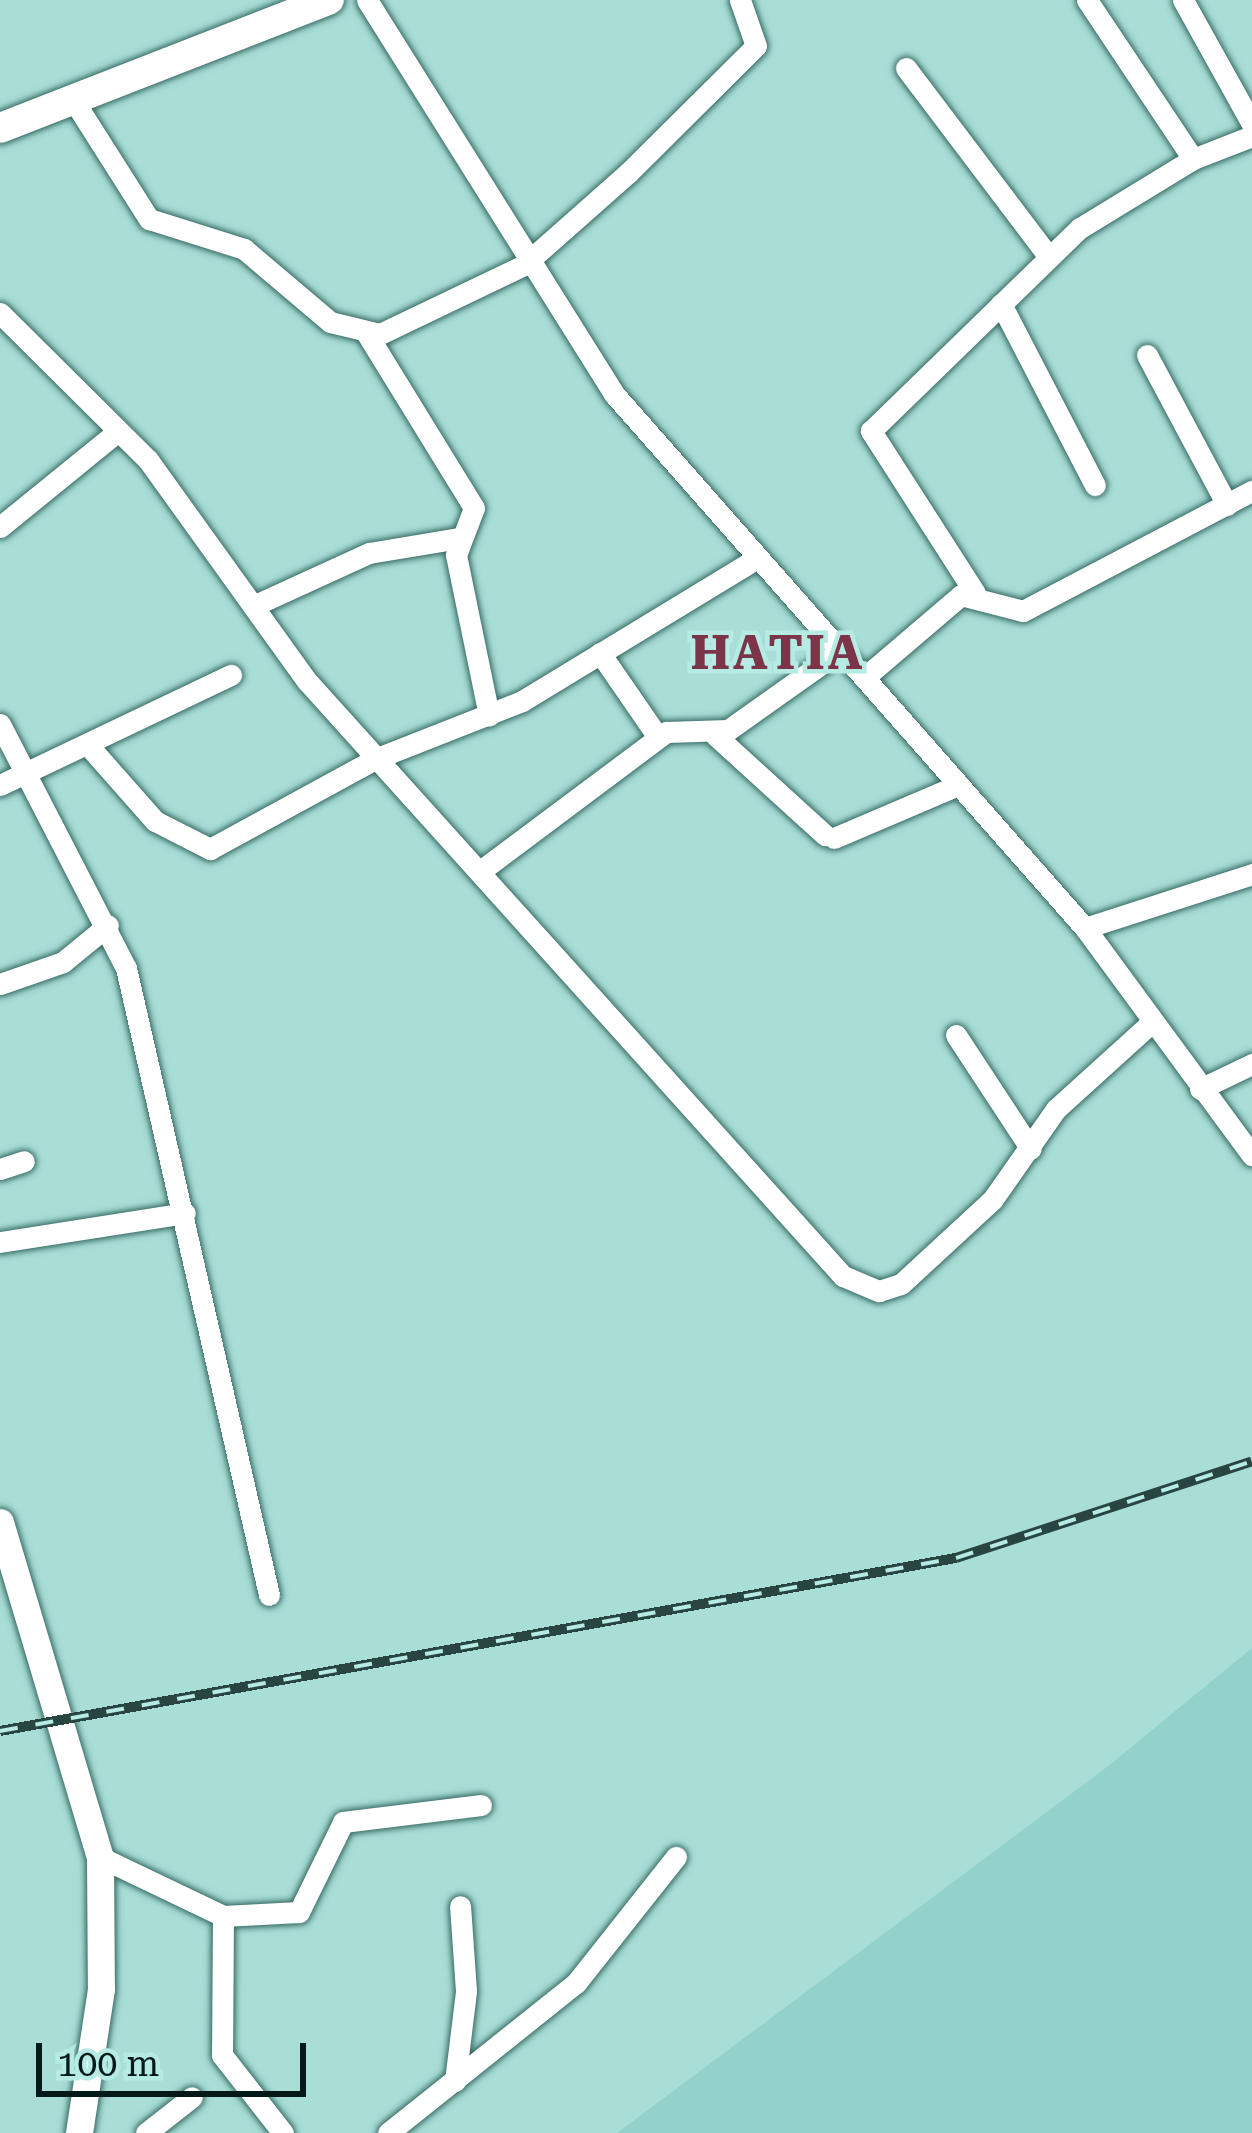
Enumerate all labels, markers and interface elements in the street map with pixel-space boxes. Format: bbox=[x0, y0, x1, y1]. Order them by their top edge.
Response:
district label: HATIA bbox=[690, 625, 866, 683]
scale bar bbox=[42, 2019, 312, 2093]
text: 100 m bbox=[57, 2043, 159, 2085]

